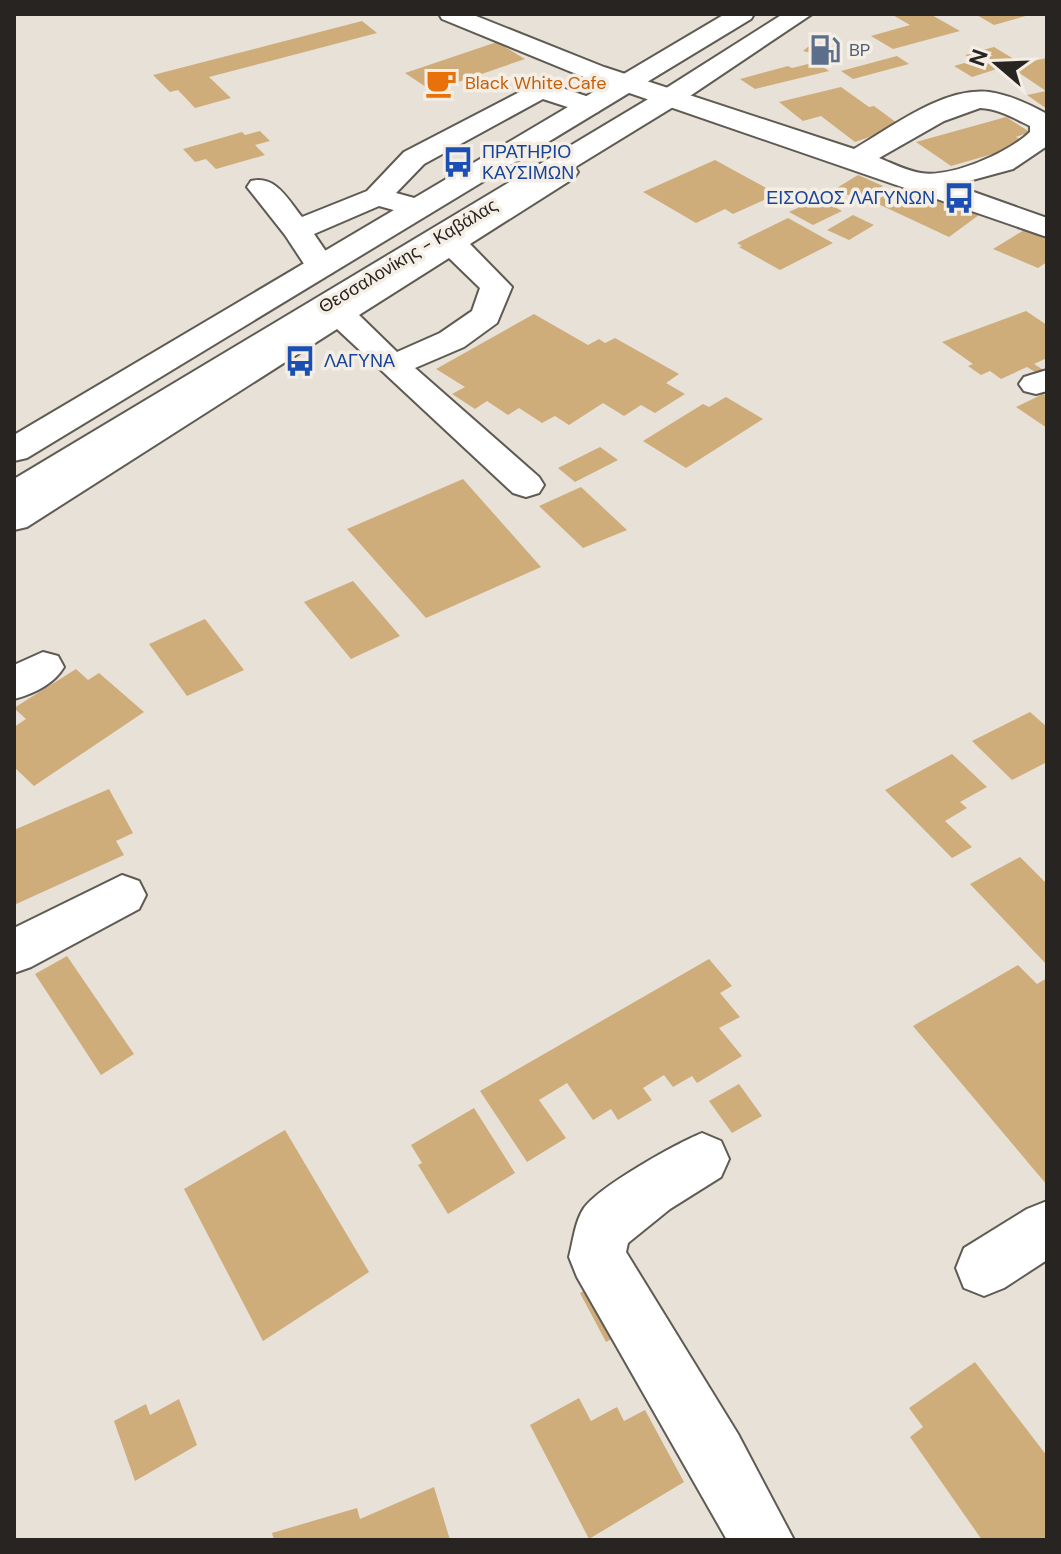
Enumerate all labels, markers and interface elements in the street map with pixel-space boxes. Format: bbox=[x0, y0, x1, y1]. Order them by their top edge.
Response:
north arrow bbox=[957, 24, 1037, 104]
fuel station icon: BP bbox=[808, 33, 842, 67]
place label: BP bbox=[849, 38, 870, 62]
text: N bbox=[962, 45, 995, 70]
cafe icon: Black White Cafe bbox=[424, 66, 458, 100]
place label: Black White Cafe bbox=[465, 71, 606, 95]
place label: ΠΡΑΤΗΡΙΟ ΚΑΥΣΙΜΩΝ bbox=[482, 140, 574, 185]
bus stop icon: ΠΡΑΤΗΡΙΟ ΚΑΥΣΙΜΩΝ bbox=[441, 145, 475, 179]
bus stop icon: ΕΙΣΟΔΟΣ ΛΑΓΥΝΩΝ bbox=[942, 181, 976, 215]
place label: ΕΙΣΟΔΟΣ ΛΑΓΥΝΩΝ bbox=[766, 186, 935, 210]
street label: Θεσσαλονίκης - Καβάλας bbox=[314, 193, 502, 319]
bus stop icon: ΛΑΓΥΝΑ bbox=[283, 344, 317, 378]
place label: ΛΑΓΥΝΑ bbox=[324, 349, 395, 373]

